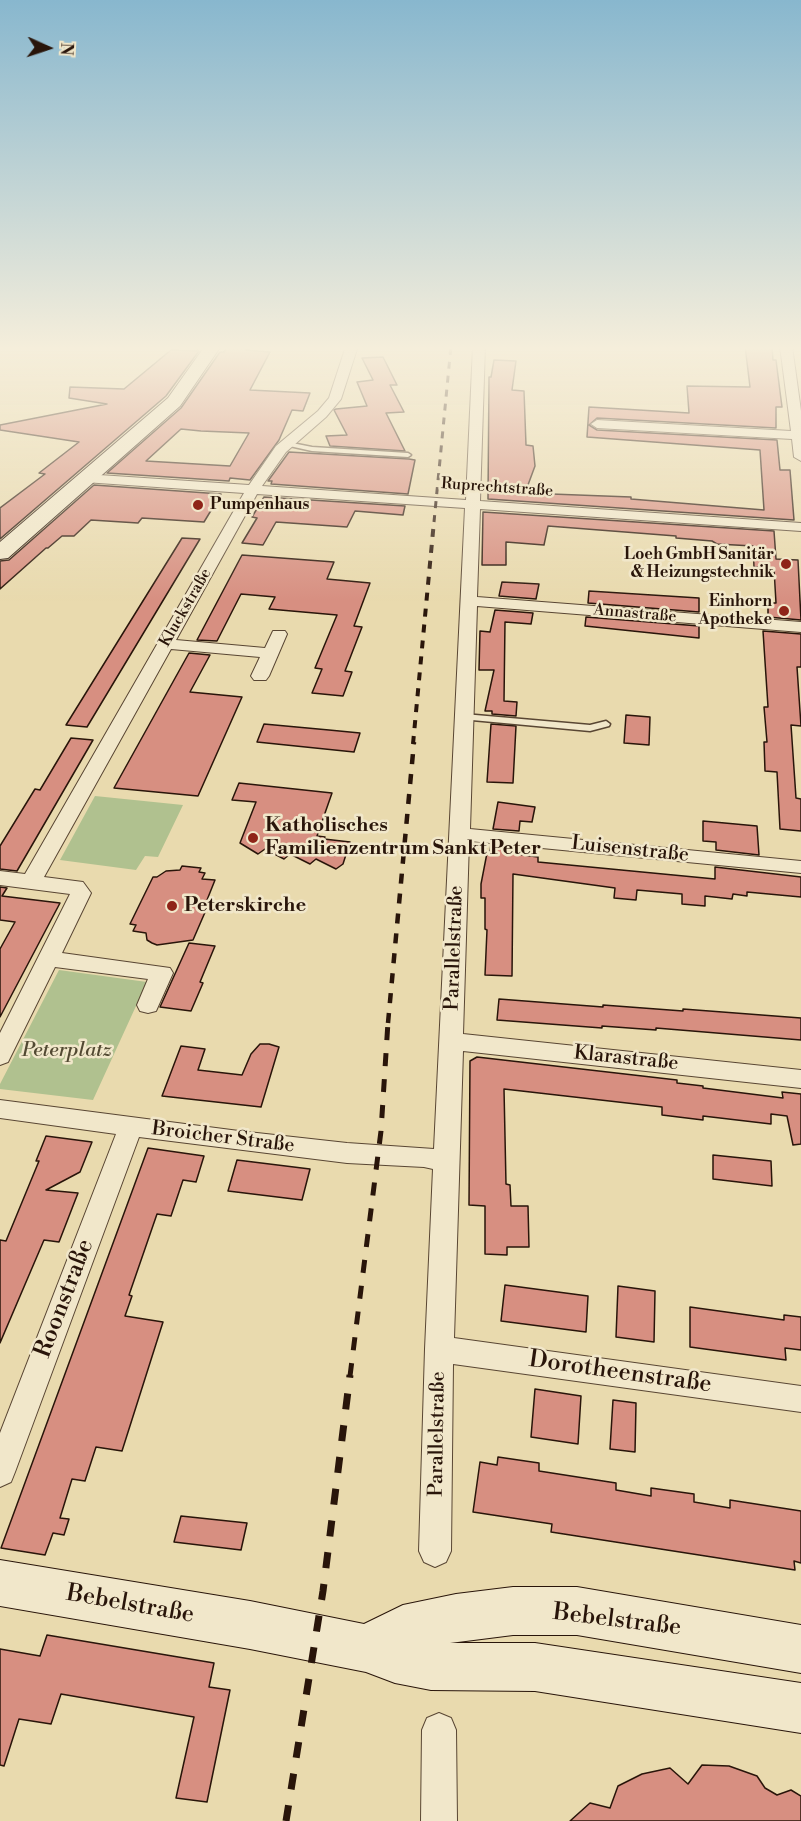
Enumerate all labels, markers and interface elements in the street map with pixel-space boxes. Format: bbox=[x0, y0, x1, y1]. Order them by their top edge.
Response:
north arrow bbox=[18, 18, 78, 78]
text: N bbox=[56, 42, 76, 56]
street label: Ruprechtstraße bbox=[440, 475, 554, 501]
place label: Pumpenhaus bbox=[210, 495, 309, 515]
marker: Pumpenhaus bbox=[191, 498, 205, 512]
place label: Loeh GmbH Sanitär & Heizungstechnik bbox=[624, 545, 774, 583]
marker: Loeh GmbH Sanitär & Heizungstechnik bbox=[779, 557, 793, 571]
street label: Kluckstraße bbox=[156, 565, 216, 651]
place label: Einhorn Apotheke bbox=[698, 592, 772, 630]
street label: Annastraße bbox=[593, 601, 677, 627]
marker: Einhorn Apotheke bbox=[777, 604, 791, 618]
place label: Katholisches Familienzentrum Sankt Peter bbox=[265, 814, 541, 861]
marker: Katholisches Familienzentrum Sankt Peter bbox=[246, 831, 260, 845]
street label: Luisenstraße bbox=[570, 832, 690, 868]
street label: Parallelstraße bbox=[441, 885, 469, 1011]
place label: Peterskirche bbox=[184, 894, 306, 918]
marker: Peterskirche bbox=[165, 899, 179, 913]
park label: Peterplatz bbox=[22, 1039, 112, 1063]
street label: Klarastraße bbox=[572, 1042, 680, 1076]
street label: Broicher Straße bbox=[150, 1117, 296, 1159]
street label: Roonstraße bbox=[29, 1236, 101, 1362]
street label: Dorotheenstraße bbox=[527, 1346, 713, 1400]
street label: Parallelstraße bbox=[425, 1371, 451, 1497]
street label: Bebelstraße bbox=[64, 1580, 196, 1630]
street label: Bebelstraße bbox=[551, 1599, 683, 1643]

